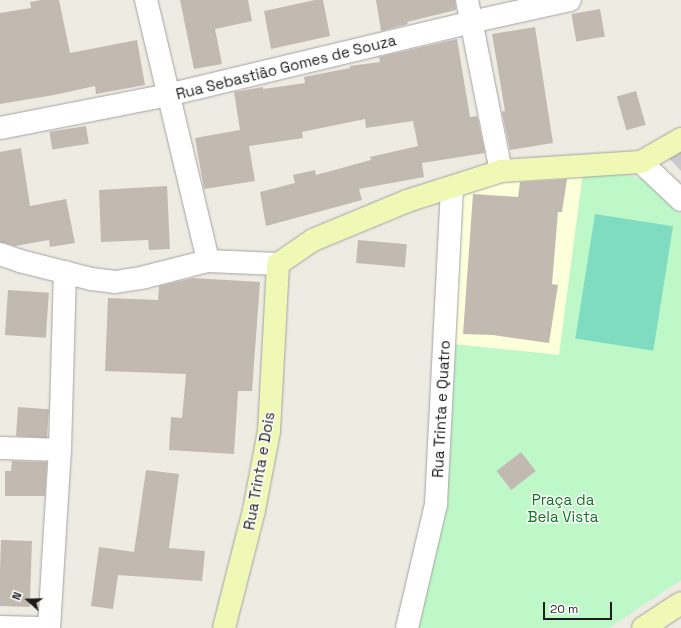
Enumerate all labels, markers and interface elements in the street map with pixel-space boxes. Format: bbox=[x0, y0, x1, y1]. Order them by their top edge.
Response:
street label: Rua Sebastião Gomes de Souza bbox=[174, 31, 398, 103]
street label: Rua Trinta e Quatro bbox=[428, 340, 454, 478]
street label: Rua Trinta e Dois bbox=[240, 410, 278, 532]
park label: Praça da Bela Vista bbox=[527, 490, 599, 525]
north arrow bbox=[8, 580, 48, 620]
text: N bbox=[9, 590, 25, 602]
scale bar bbox=[545, 594, 614, 620]
text: 20 m bbox=[550, 601, 578, 617]

